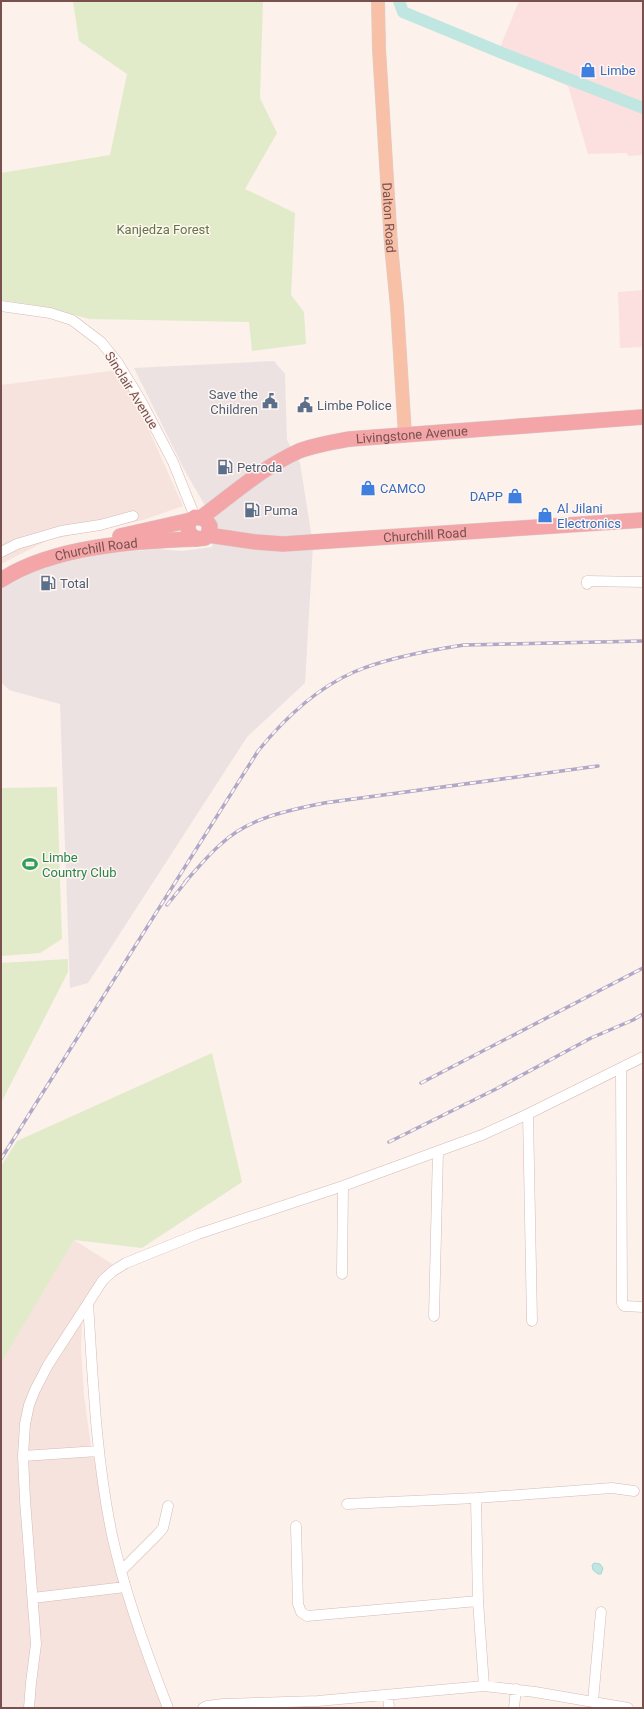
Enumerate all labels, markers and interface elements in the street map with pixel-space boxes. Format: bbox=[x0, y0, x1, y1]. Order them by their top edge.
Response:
shop icon: Limbe bbox=[579, 61, 597, 79]
place label: Limbe bbox=[600, 63, 636, 78]
street label: Dalton Road bbox=[379, 182, 399, 254]
park label: Kanjedza Forest bbox=[116, 222, 210, 237]
street label: Sinclair Avenue bbox=[102, 349, 161, 432]
place label: Save the Children bbox=[209, 387, 258, 417]
public building icon: Save the Children bbox=[261, 392, 279, 410]
public building icon: Limbe Police bbox=[296, 396, 314, 414]
place label: Limbe Police bbox=[317, 398, 392, 413]
street label: Livingstone Avenue bbox=[355, 423, 468, 447]
fuel station icon: Petroda bbox=[216, 458, 234, 476]
place label: Petroda bbox=[237, 460, 282, 475]
shop icon: CAMCO bbox=[359, 479, 377, 497]
place label: CAMCO bbox=[380, 481, 426, 496]
shop icon: DAPP bbox=[506, 487, 524, 505]
place label: DAPP bbox=[470, 489, 503, 504]
fuel station icon: Puma bbox=[243, 501, 261, 519]
place label: Al Jilani Electronics bbox=[557, 501, 621, 531]
place label: Puma bbox=[264, 503, 298, 518]
shop icon: Al Jilani Electronics bbox=[536, 506, 554, 524]
street label: Churchill Road bbox=[383, 525, 467, 545]
street label: Churchill Road bbox=[53, 535, 138, 564]
fuel station icon: Total bbox=[39, 574, 57, 592]
place label: Total bbox=[60, 576, 89, 591]
place label: Limbe Country Club bbox=[42, 850, 116, 880]
sports icon: Limbe Country Club bbox=[21, 855, 39, 873]

